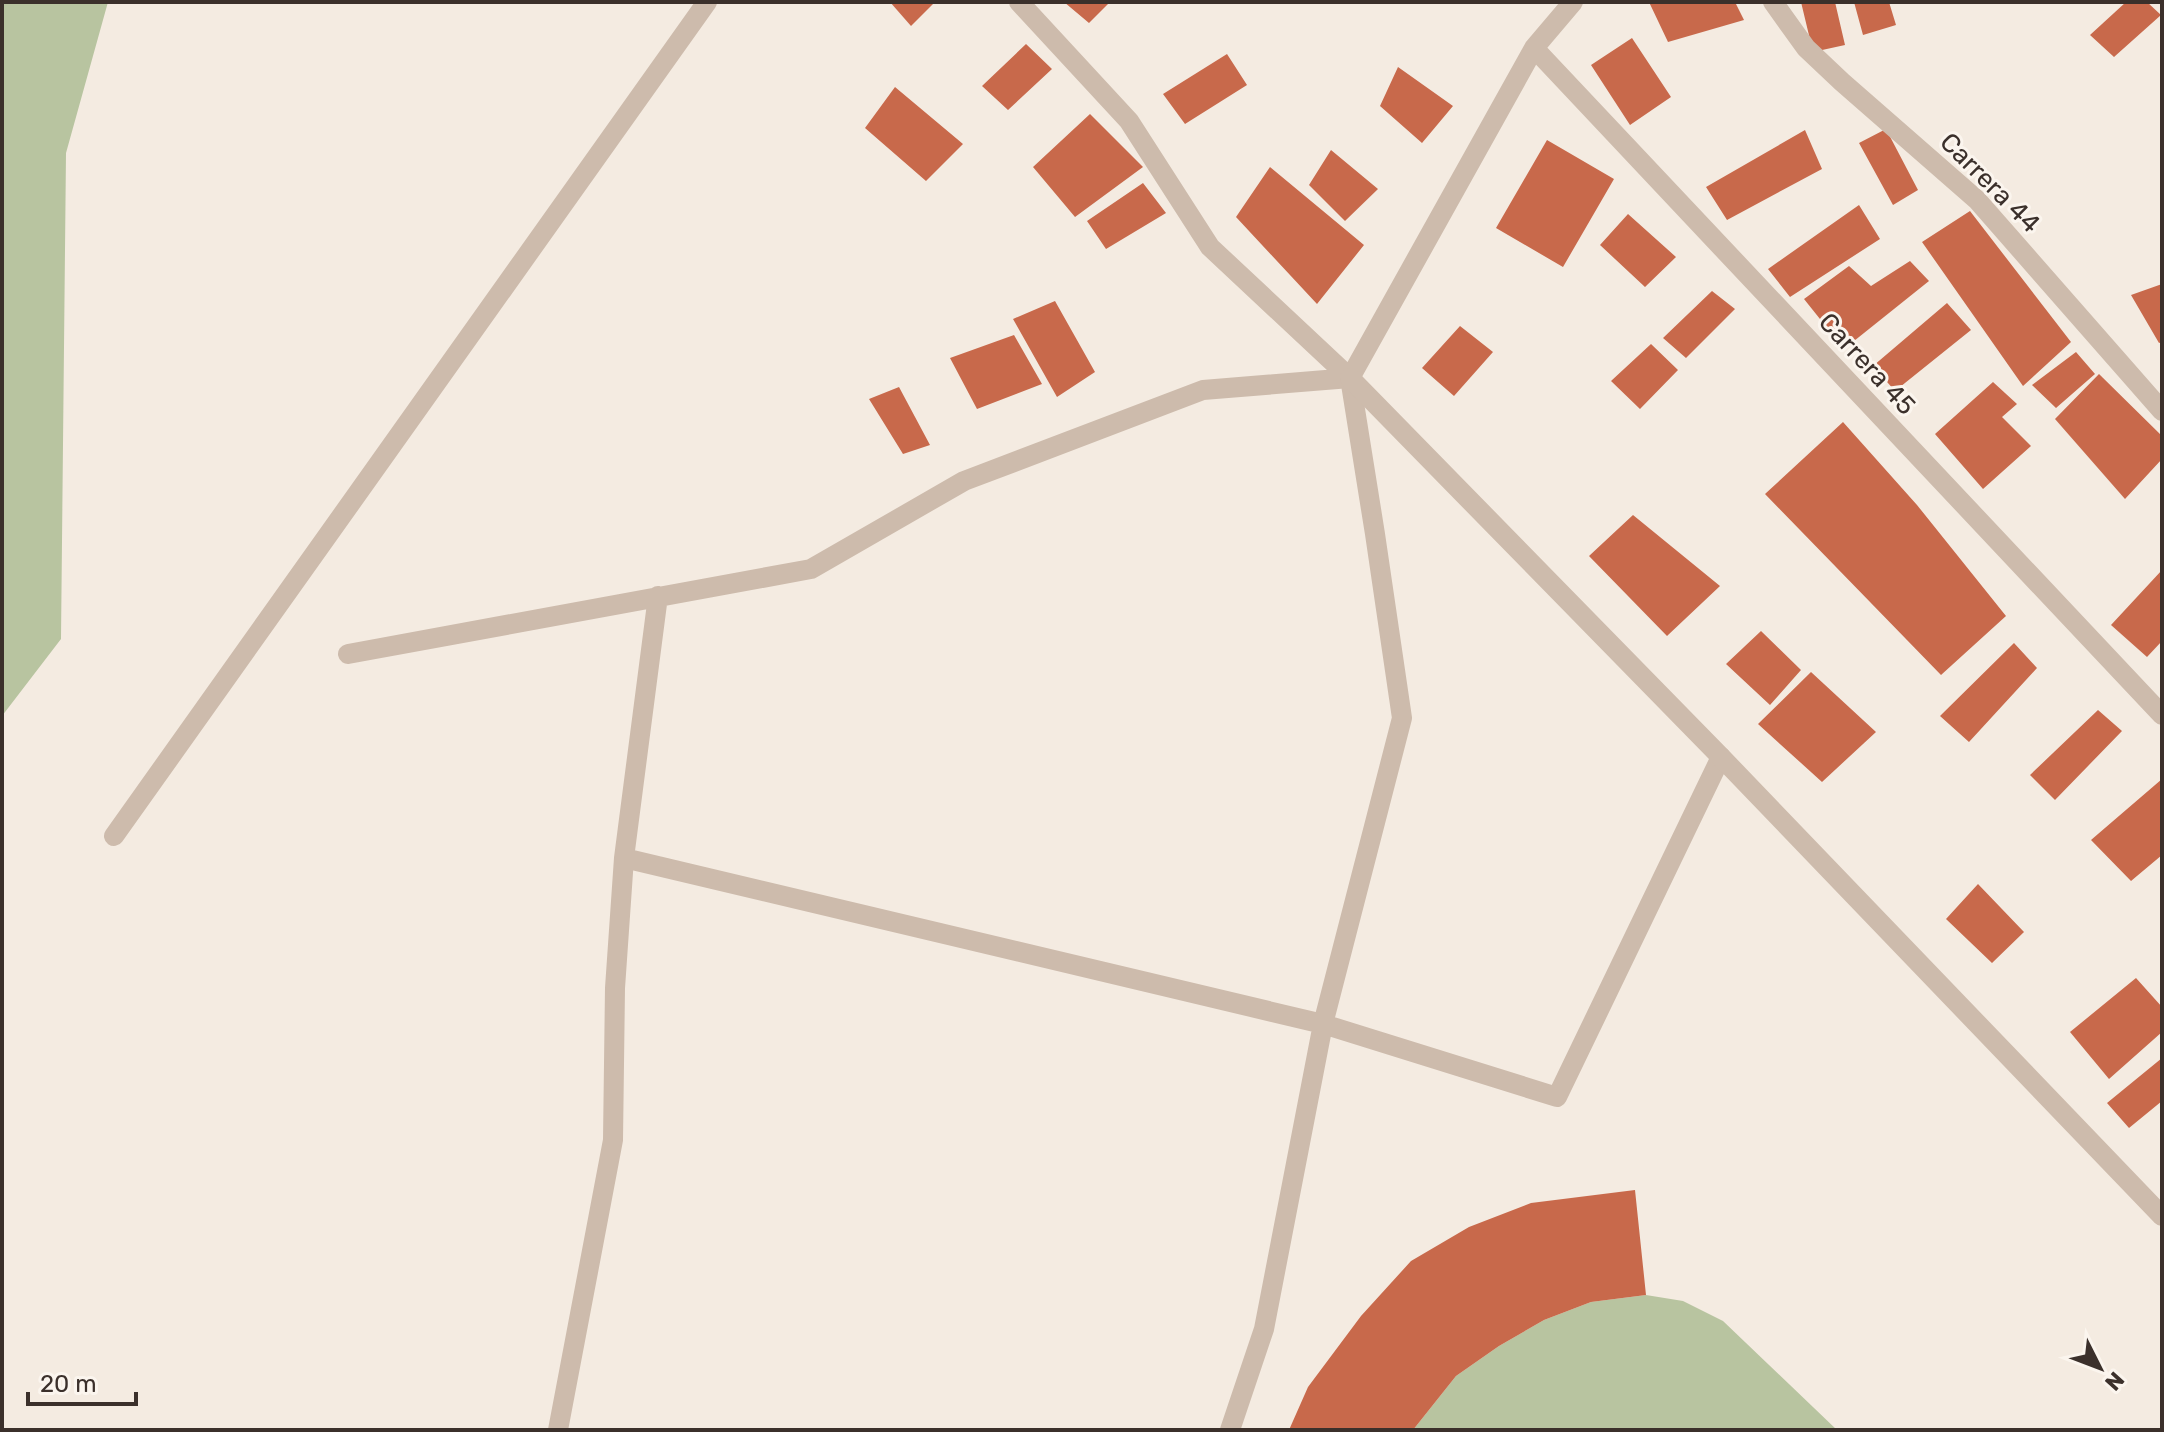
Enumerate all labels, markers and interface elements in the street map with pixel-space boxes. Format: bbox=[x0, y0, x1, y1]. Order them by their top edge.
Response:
street label: Carrera 44 bbox=[1934, 127, 2046, 239]
street label: Carrera 45 bbox=[1812, 307, 1922, 421]
north arrow bbox=[2060, 1328, 2140, 1408]
scale bar bbox=[28, 1356, 136, 1406]
text: N bbox=[2099, 1366, 2130, 1396]
text: 20 m bbox=[40, 1370, 97, 1398]

